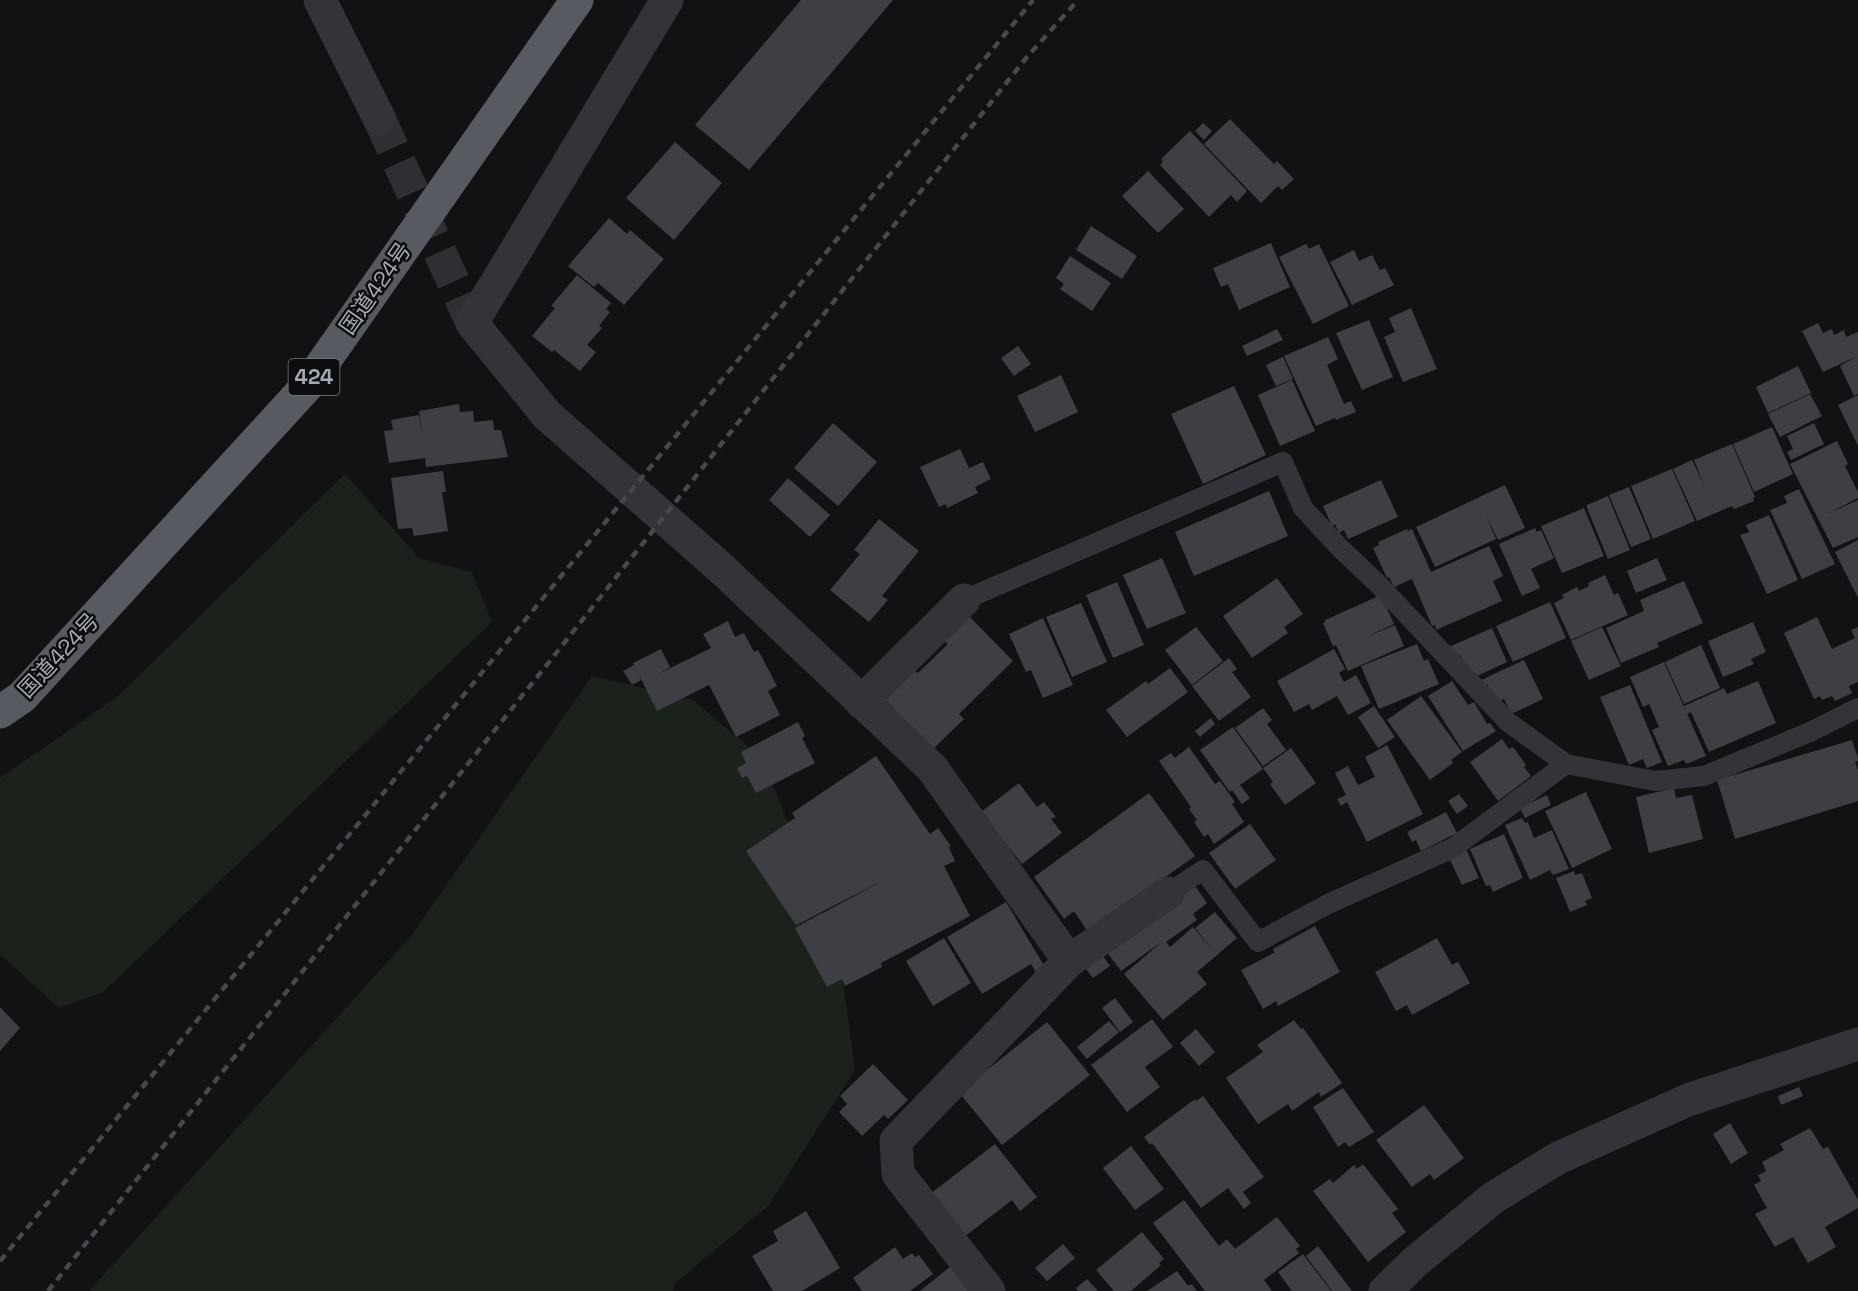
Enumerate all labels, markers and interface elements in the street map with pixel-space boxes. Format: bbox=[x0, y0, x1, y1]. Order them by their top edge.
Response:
street label: 国道424号 bbox=[333, 237, 417, 339]
road number: 424 bbox=[288, 359, 340, 395]
street label: 国道424号 bbox=[12, 607, 104, 703]

